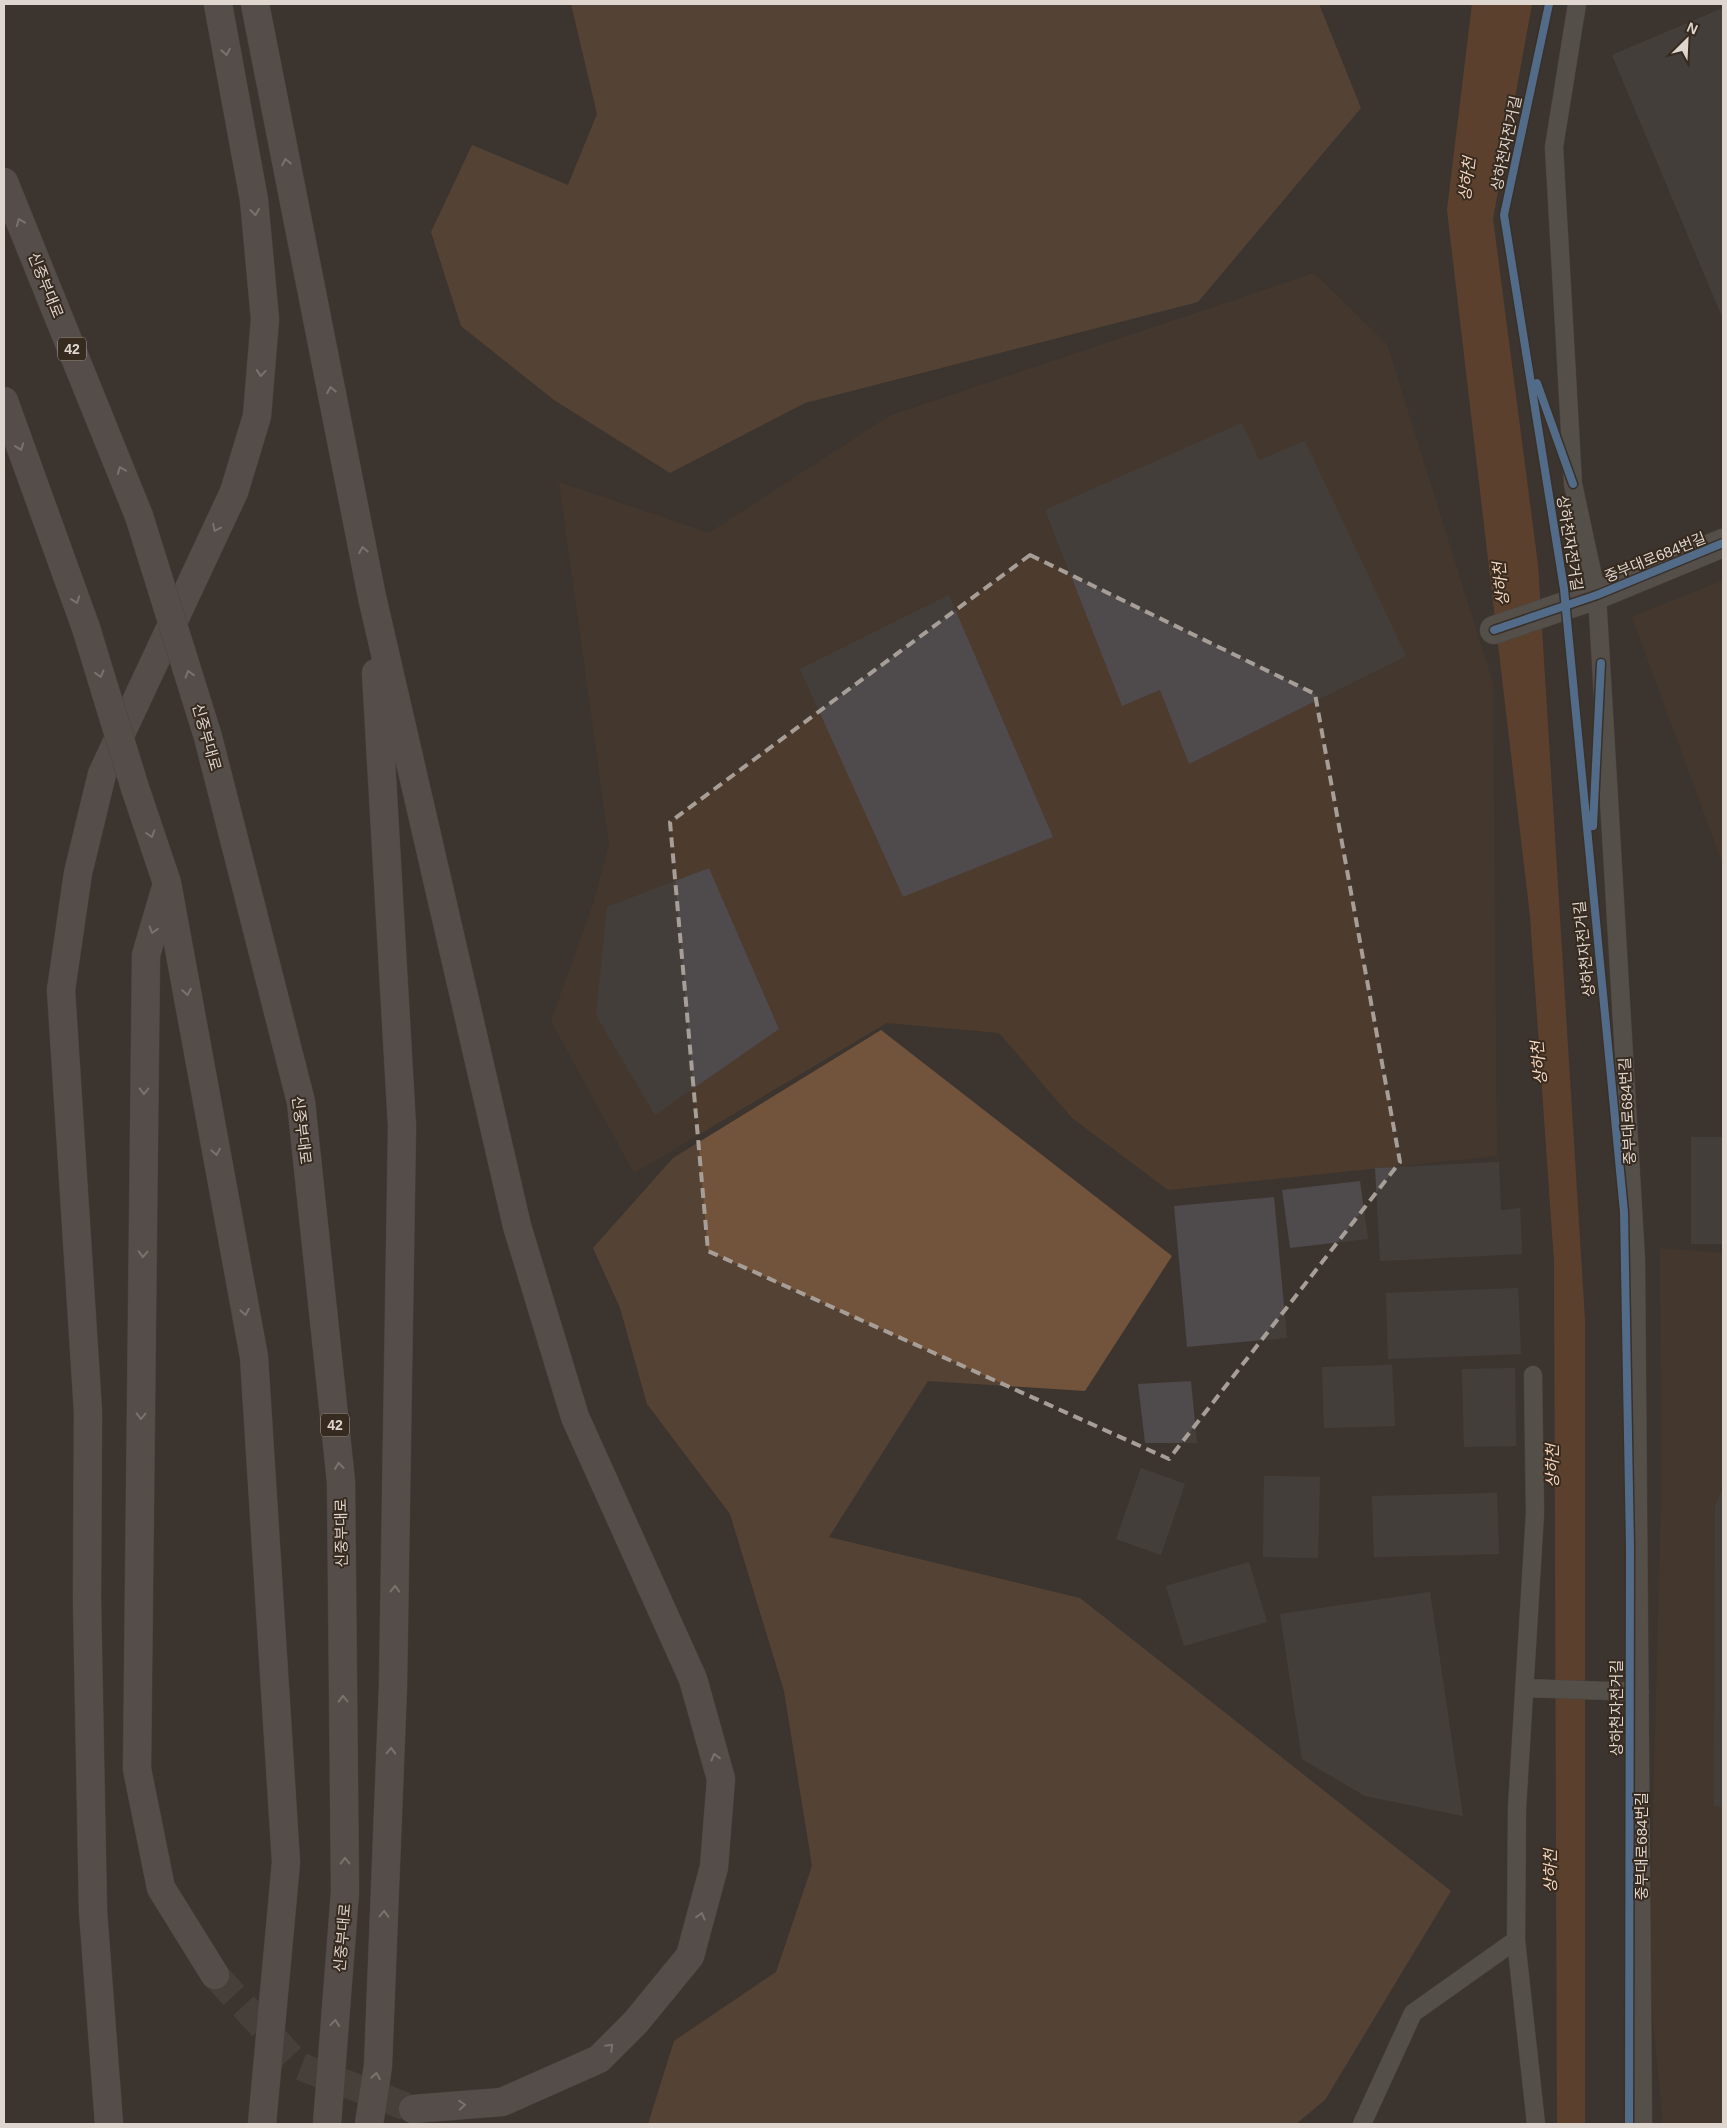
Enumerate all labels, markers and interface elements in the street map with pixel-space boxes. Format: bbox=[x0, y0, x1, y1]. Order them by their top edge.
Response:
north arrow bbox=[1662, 15, 1712, 65]
text: N bbox=[1684, 19, 1700, 37]
one-way arrow bbox=[221, 47, 231, 56]
street label: 상하천자전거길 bbox=[1488, 94, 1524, 192]
water label: 상하천 bbox=[1456, 154, 1478, 202]
one-way arrow bbox=[281, 158, 292, 167]
one-way arrow bbox=[249, 208, 260, 216]
one-way arrow bbox=[16, 219, 26, 227]
street label: 신중부대로 bbox=[25, 250, 67, 320]
road number: 42 bbox=[58, 338, 86, 360]
one-way arrow bbox=[255, 370, 266, 378]
one-way arrow bbox=[326, 386, 337, 395]
one-way arrow bbox=[14, 442, 24, 451]
one-way arrow bbox=[117, 466, 127, 475]
street label: 상하천자전거길 bbox=[1554, 494, 1586, 592]
one-way arrow bbox=[213, 523, 223, 532]
street label: 중부대로684번길 bbox=[1602, 529, 1708, 585]
one-way arrow bbox=[358, 545, 368, 554]
water label: 상하천 bbox=[1490, 559, 1511, 607]
one-way arrow bbox=[70, 595, 80, 604]
one-way arrow bbox=[94, 669, 104, 678]
one-way arrow bbox=[184, 670, 194, 679]
street label: 신중부대로 bbox=[189, 701, 225, 773]
one-way arrow bbox=[145, 829, 155, 838]
street label: 상하천자전거길 bbox=[1570, 900, 1598, 998]
one-way arrow bbox=[149, 925, 159, 934]
one-way arrow bbox=[181, 988, 192, 996]
water label: 상하천 bbox=[1528, 1038, 1549, 1086]
street label: 중부대로684번길 bbox=[1616, 1057, 1638, 1165]
one-way arrow bbox=[139, 1088, 149, 1096]
street label: 신중부대로 bbox=[289, 1095, 315, 1165]
one-way arrow bbox=[211, 1147, 221, 1156]
one-way arrow bbox=[138, 1250, 148, 1258]
one-way arrow bbox=[240, 1307, 250, 1316]
one-way arrow bbox=[136, 1413, 146, 1421]
road number: 42 bbox=[321, 1414, 349, 1436]
water label: 상하천 bbox=[1544, 1442, 1561, 1488]
one-way arrow bbox=[334, 1462, 345, 1470]
street label: 신중부대로 bbox=[332, 1498, 350, 1568]
one-way arrow bbox=[390, 1585, 400, 1592]
street label: 상하천자전거길 bbox=[1608, 1660, 1625, 1756]
one-way arrow bbox=[338, 1695, 348, 1702]
one-way arrow bbox=[385, 1747, 396, 1755]
one-way arrow bbox=[710, 1753, 720, 1761]
street label: 중부대로684번길 bbox=[1633, 1792, 1650, 1900]
water label: 상하천 bbox=[1542, 1847, 1559, 1893]
one-way arrow bbox=[340, 1857, 350, 1864]
street label: 신중부대로 bbox=[331, 1903, 353, 1973]
one-way arrow bbox=[379, 1910, 389, 1918]
one-way arrow bbox=[695, 1912, 706, 1921]
one-way arrow bbox=[329, 2019, 340, 2027]
one-way arrow bbox=[605, 2044, 614, 2053]
one-way arrow bbox=[370, 2072, 381, 2080]
one-way arrow bbox=[458, 2100, 466, 2111]

